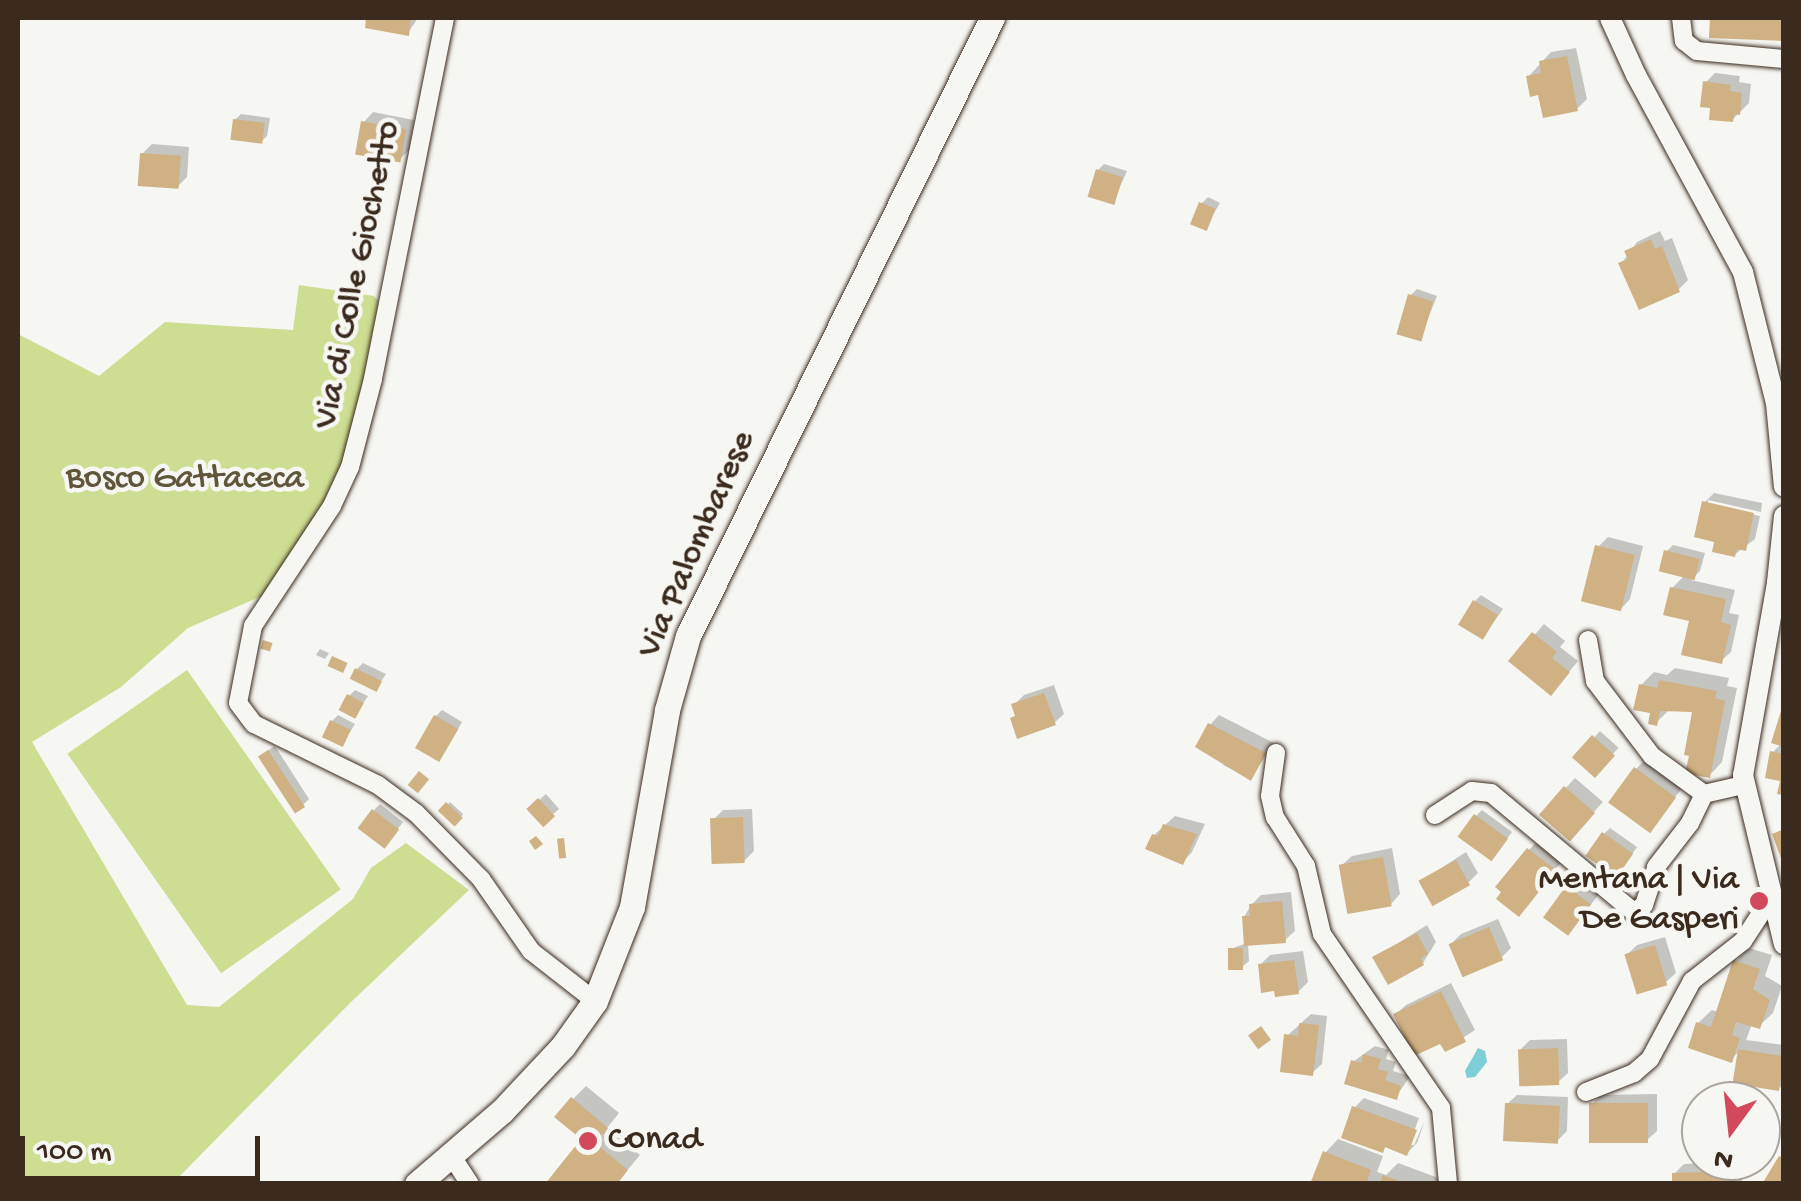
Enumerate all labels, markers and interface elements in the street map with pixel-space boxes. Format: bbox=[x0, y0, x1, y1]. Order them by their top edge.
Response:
street label: Via di Colle Giochetto bbox=[306, 117, 412, 433]
street label: Via Palombarese bbox=[629, 425, 767, 665]
park label: Bosco Gattaceca bbox=[66, 459, 304, 501]
place label: Mentana | Via De Gasperi bbox=[1538, 860, 1739, 942]
marker: Mentana | Via De Gasperi bbox=[1748, 890, 1770, 912]
north arrow bbox=[1681, 1081, 1781, 1181]
scale bar bbox=[25, 1116, 265, 1178]
place label: Conad bbox=[608, 1120, 702, 1162]
marker: Conad bbox=[577, 1130, 599, 1152]
text: 100 m bbox=[37, 1136, 112, 1171]
text: N bbox=[1711, 1140, 1737, 1177]

